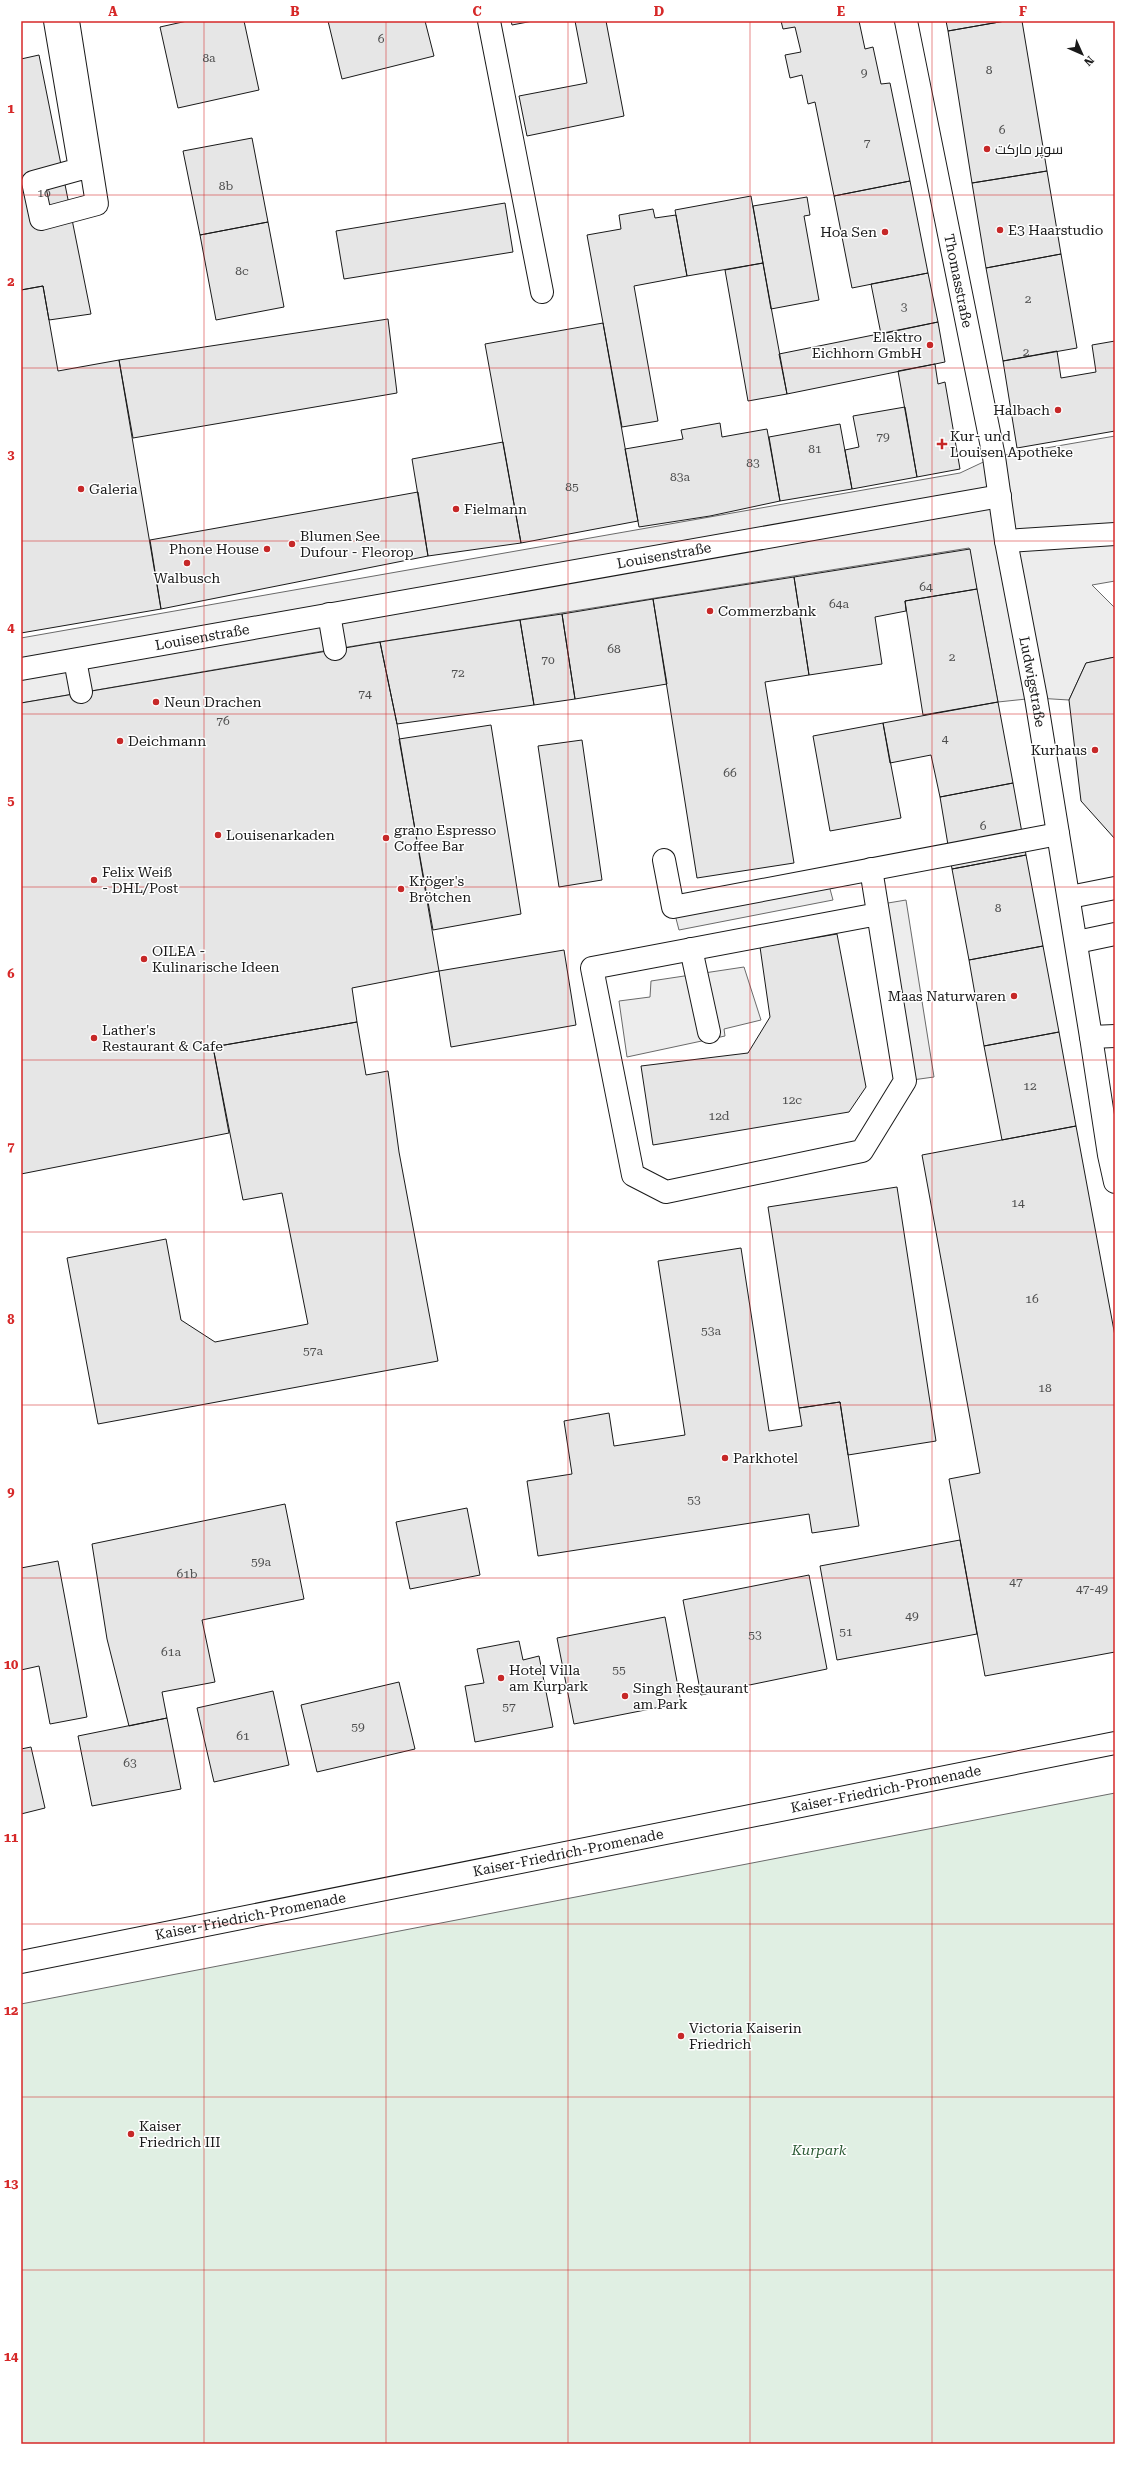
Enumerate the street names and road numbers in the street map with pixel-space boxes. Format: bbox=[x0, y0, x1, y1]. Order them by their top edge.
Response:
street label: Thomasstraße bbox=[941, 232, 976, 329]
street label: Louisenstraße bbox=[616, 539, 713, 572]
street label: Louisenstraße bbox=[154, 621, 251, 653]
street label: Ludwigstraße bbox=[1016, 635, 1049, 729]
street label: Kaiser-Friedrich-Promenade bbox=[789, 1762, 983, 1816]
street label: Kaiser-Friedrich-Promenade bbox=[471, 1826, 665, 1879]
street label: Kaiser-Friedrich-Promenade bbox=[154, 1889, 347, 1943]

